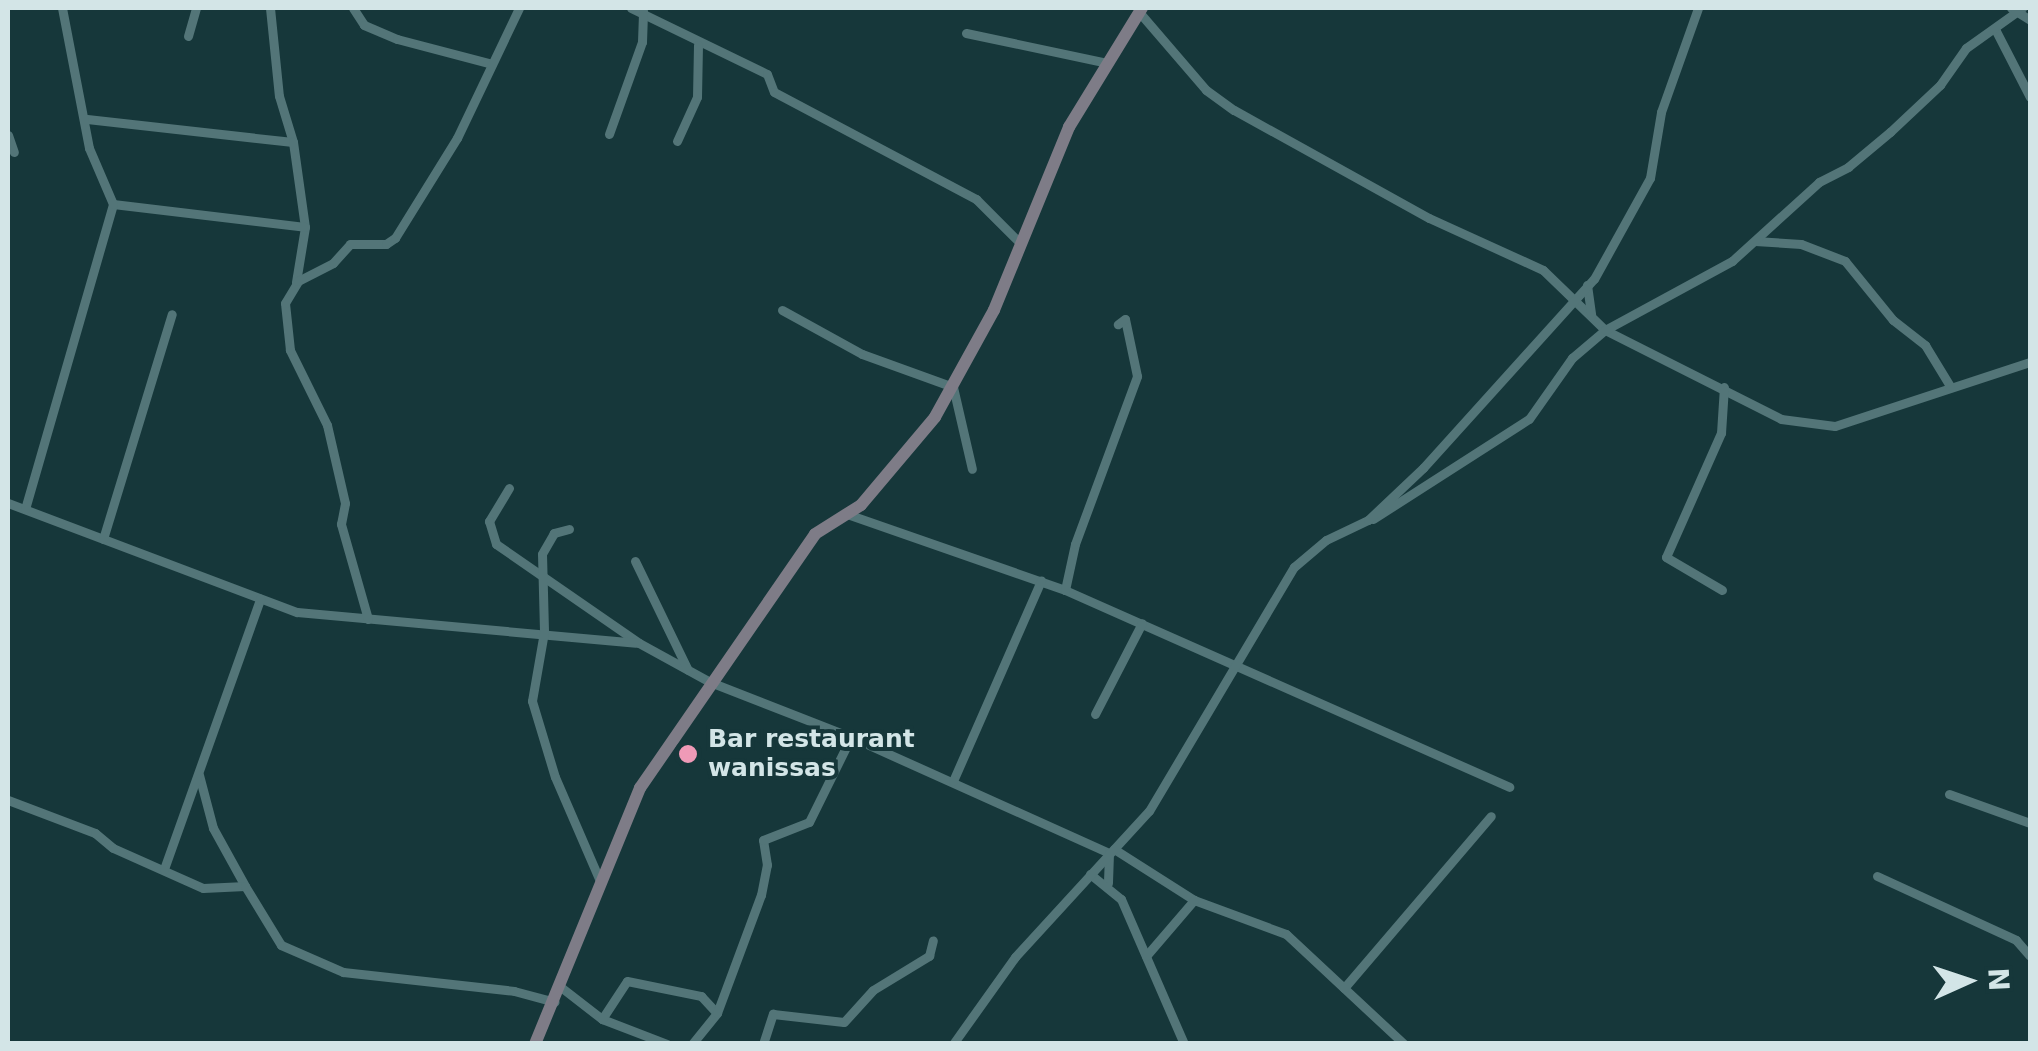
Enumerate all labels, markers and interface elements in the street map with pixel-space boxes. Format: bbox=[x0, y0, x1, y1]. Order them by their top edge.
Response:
place label: Bar restaurant wanissas bbox=[708, 725, 915, 784]
marker: Bar restaurant wanissas bbox=[677, 743, 699, 765]
north arrow bbox=[1918, 931, 2018, 1031]
text: N bbox=[1981, 967, 2016, 992]

